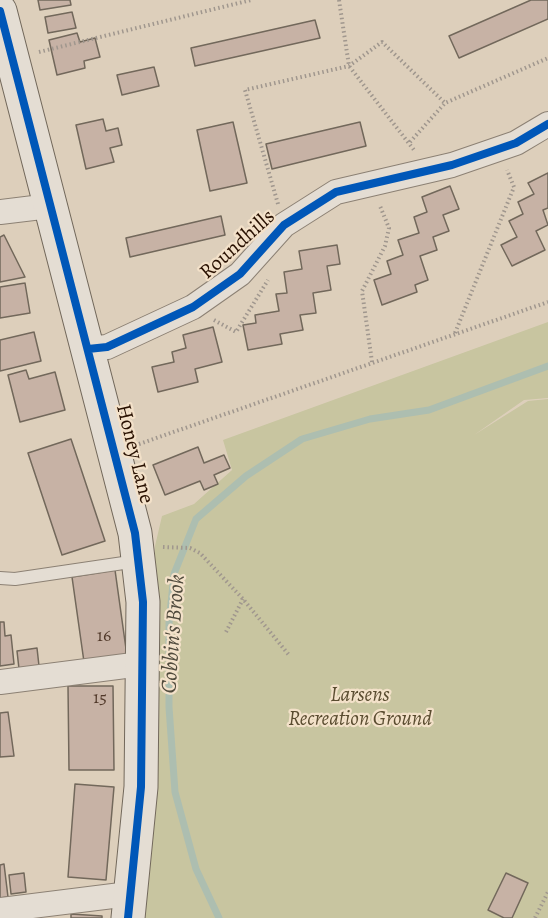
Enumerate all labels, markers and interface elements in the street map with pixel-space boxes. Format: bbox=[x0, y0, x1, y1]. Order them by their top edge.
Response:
street label: Roundhills bbox=[195, 205, 281, 285]
street label: Honey Lane bbox=[109, 402, 159, 506]
water label: Cobbin's Brook bbox=[157, 574, 191, 694]
house number: 16 bbox=[97, 626, 111, 648]
park label: Larsens Recreation Ground bbox=[288, 683, 432, 733]
house number: 15 bbox=[93, 688, 107, 710]

